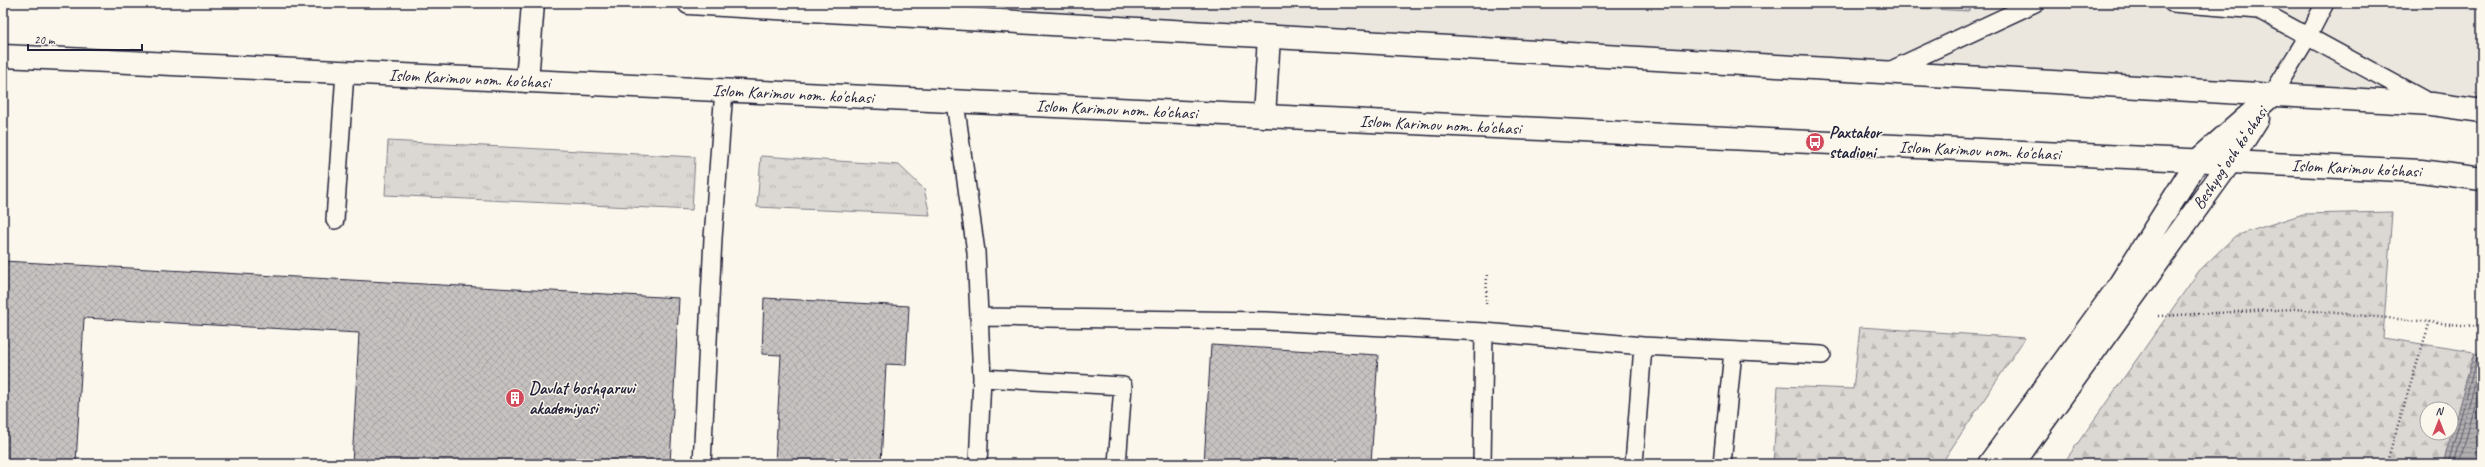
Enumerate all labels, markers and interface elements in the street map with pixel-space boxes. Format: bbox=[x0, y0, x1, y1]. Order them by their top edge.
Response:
scale bar bbox=[28, 26, 142, 52]
text: 20 m bbox=[34, 32, 56, 48]
street label: Islom Karimov nom. ko'chasi bbox=[388, 64, 552, 93]
street label: Islom Karimov nom. ko'chasi bbox=[712, 79, 876, 108]
street label: Islom Karimov nom. ko'chasi bbox=[1036, 95, 1200, 123]
street label: Beshyogʻoch koʻchasi bbox=[2188, 101, 2273, 213]
street label: Islom Karimov nom. ko'chasi bbox=[1359, 110, 1523, 139]
place label: Paxtakor stadioni bbox=[1829, 122, 1883, 163]
bus stop icon: Paxtakor stadioni bbox=[1804, 131, 1826, 153]
street label: Islom Karimov nom. ko'chasi bbox=[1899, 136, 2063, 164]
street label: Islom Karimov ko'chasi bbox=[2291, 154, 2423, 182]
place label: Davlat boshqaruvi akademiyasi bbox=[529, 378, 637, 419]
building icon: Davlat boshqaruvi akademiyasi bbox=[504, 387, 526, 409]
north arrow bbox=[2419, 401, 2459, 441]
text: N bbox=[2436, 404, 2445, 418]

